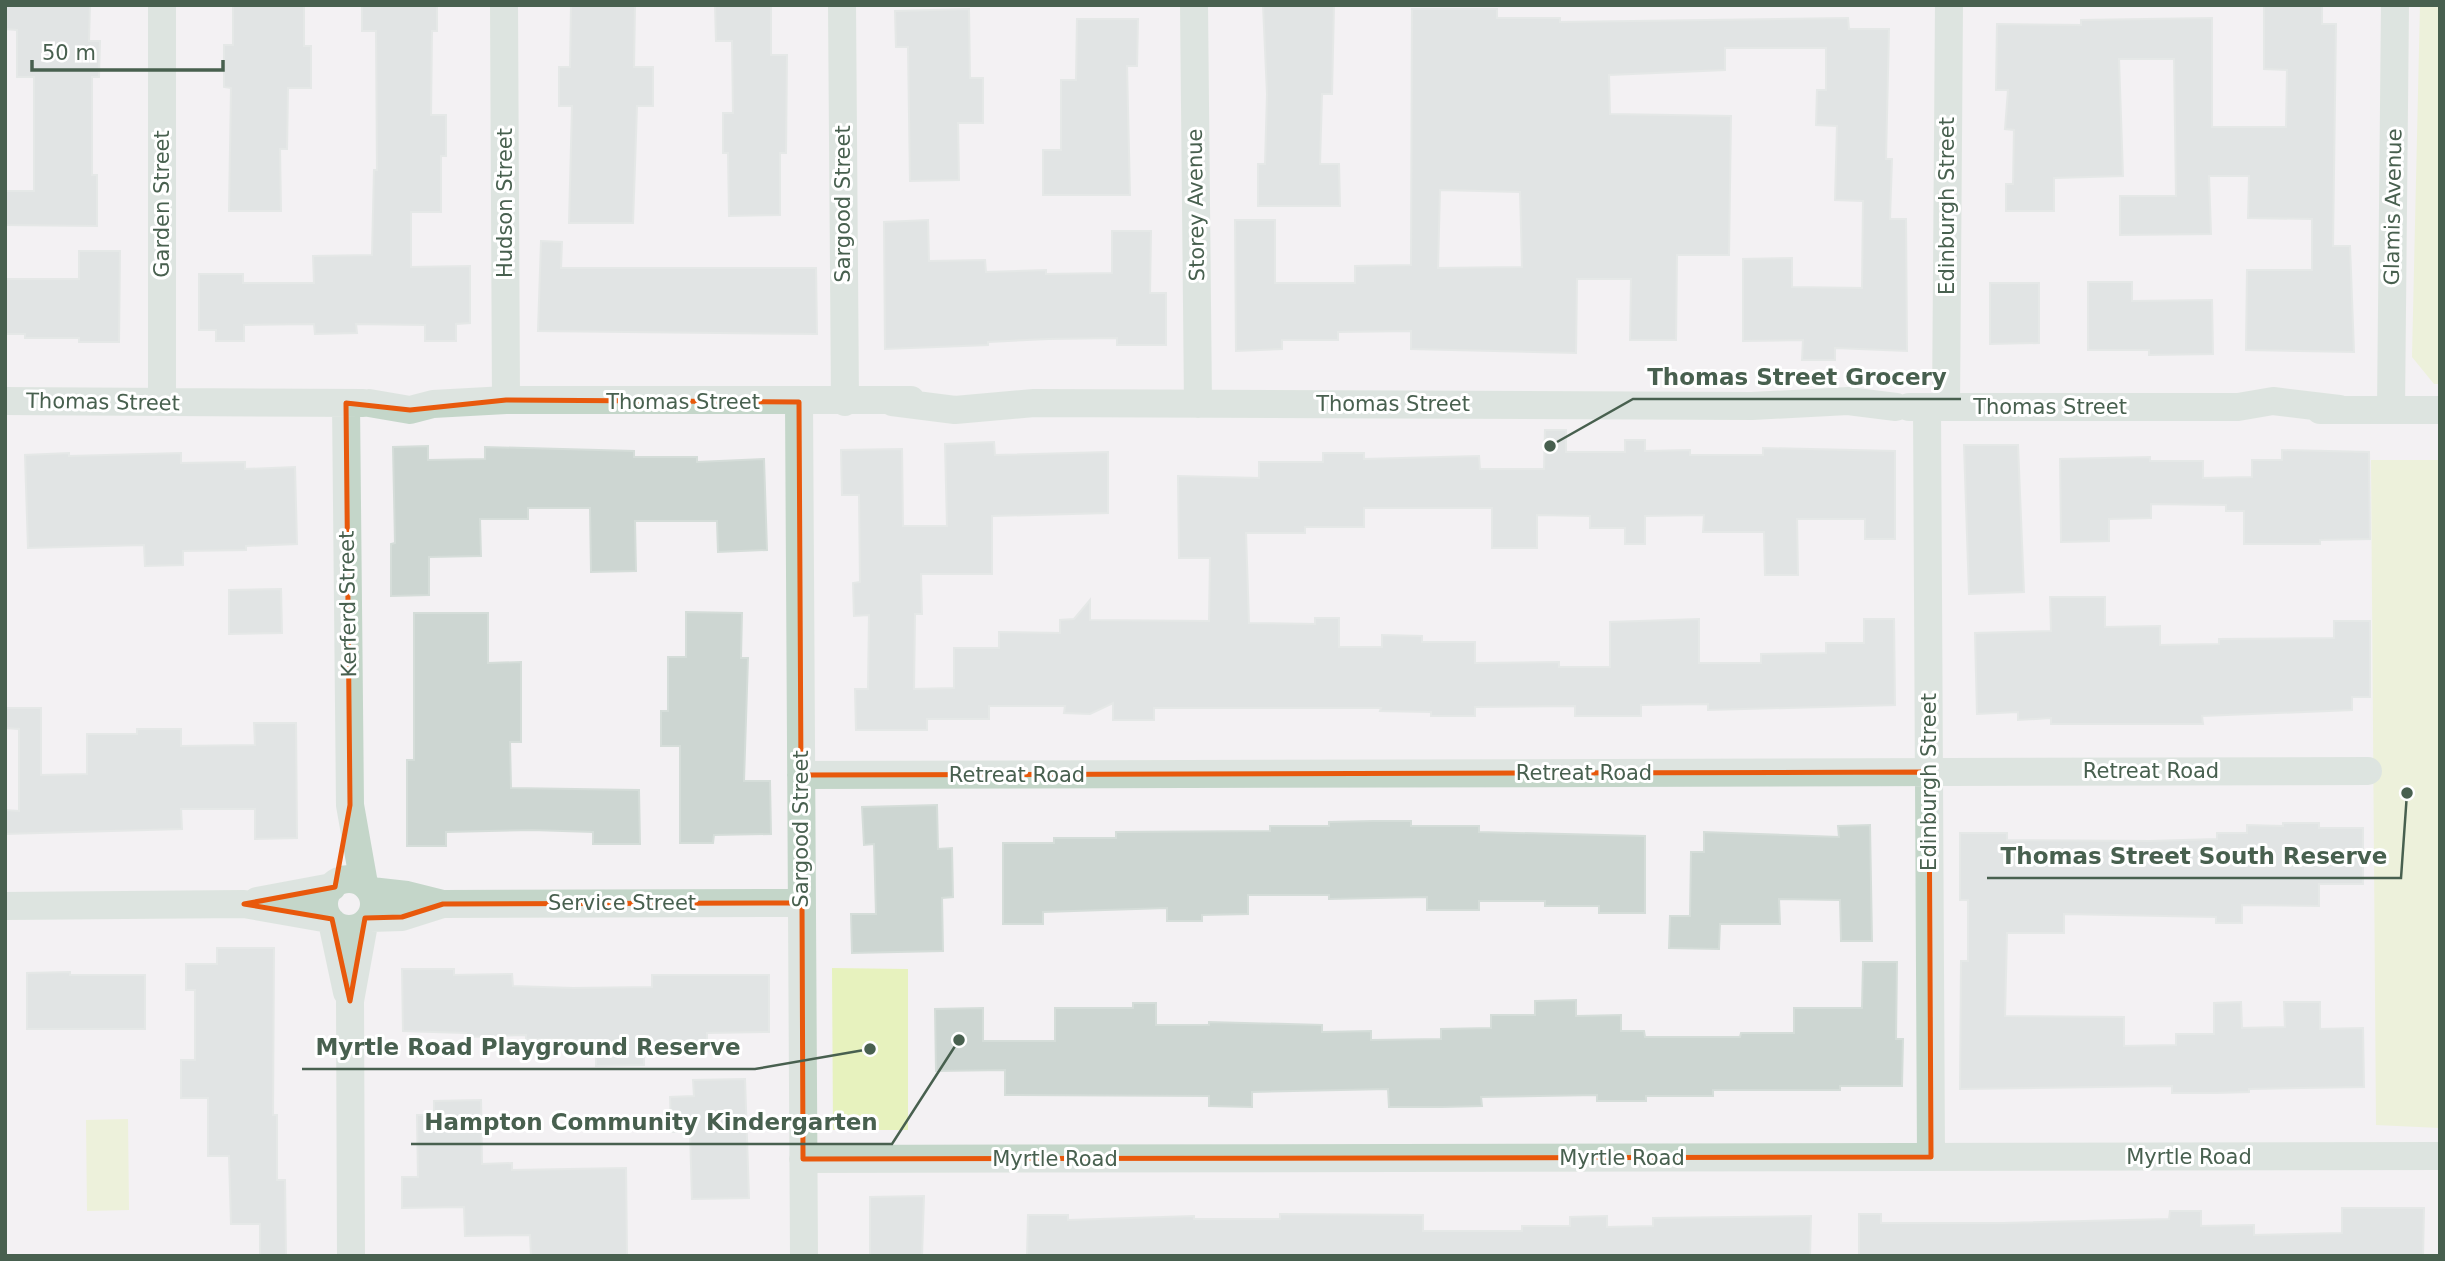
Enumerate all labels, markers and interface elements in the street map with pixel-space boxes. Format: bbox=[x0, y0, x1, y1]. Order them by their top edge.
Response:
scale bar bbox=[32, 28, 222, 72]
text: 50 m bbox=[42, 41, 96, 65]
street label: Edinburgh Street bbox=[1935, 117, 1959, 295]
street label: Sargood Street bbox=[831, 125, 855, 283]
street label: Hudson Street bbox=[493, 128, 517, 278]
street label: Storey Avenue bbox=[1183, 128, 1209, 282]
street label: Glamis Avenue bbox=[2380, 128, 2406, 286]
street label: Garden Street bbox=[150, 130, 174, 278]
callout: Thomas Street Grocery bbox=[1633, 355, 1961, 399]
text: Thomas Street Grocery bbox=[1647, 364, 1947, 390]
street label: Thomas Street bbox=[25, 389, 180, 415]
street label: Thomas Street bbox=[605, 390, 760, 414]
street label: Thomas Street bbox=[1315, 392, 1470, 416]
street label: Thomas Street bbox=[1972, 395, 2127, 419]
street label: Kerferd Street bbox=[335, 530, 361, 678]
street label: Edinburgh Street bbox=[1917, 693, 1941, 871]
street label: Sargood Street bbox=[789, 750, 813, 908]
street label: Retreat Road bbox=[2083, 759, 2219, 783]
street label: Retreat Road bbox=[1516, 761, 1652, 785]
street label: Retreat Road bbox=[949, 763, 1085, 787]
callout: Thomas Street South Reserve bbox=[1987, 834, 2401, 878]
text: Thomas Street South Reserve bbox=[2001, 843, 2387, 869]
street label: Service Street bbox=[548, 891, 696, 915]
callout: Myrtle Road Playground Reserve bbox=[302, 1025, 755, 1069]
text: Myrtle Road Playground Reserve bbox=[315, 1034, 741, 1060]
callout: Hampton Community Kindergarten bbox=[411, 1100, 892, 1144]
text: Hampton Community Kindergarten bbox=[424, 1109, 878, 1135]
street label: Myrtle Road bbox=[2126, 1145, 2252, 1169]
street label: Myrtle Road bbox=[1559, 1146, 1685, 1170]
street label: Myrtle Road bbox=[992, 1147, 1118, 1171]

